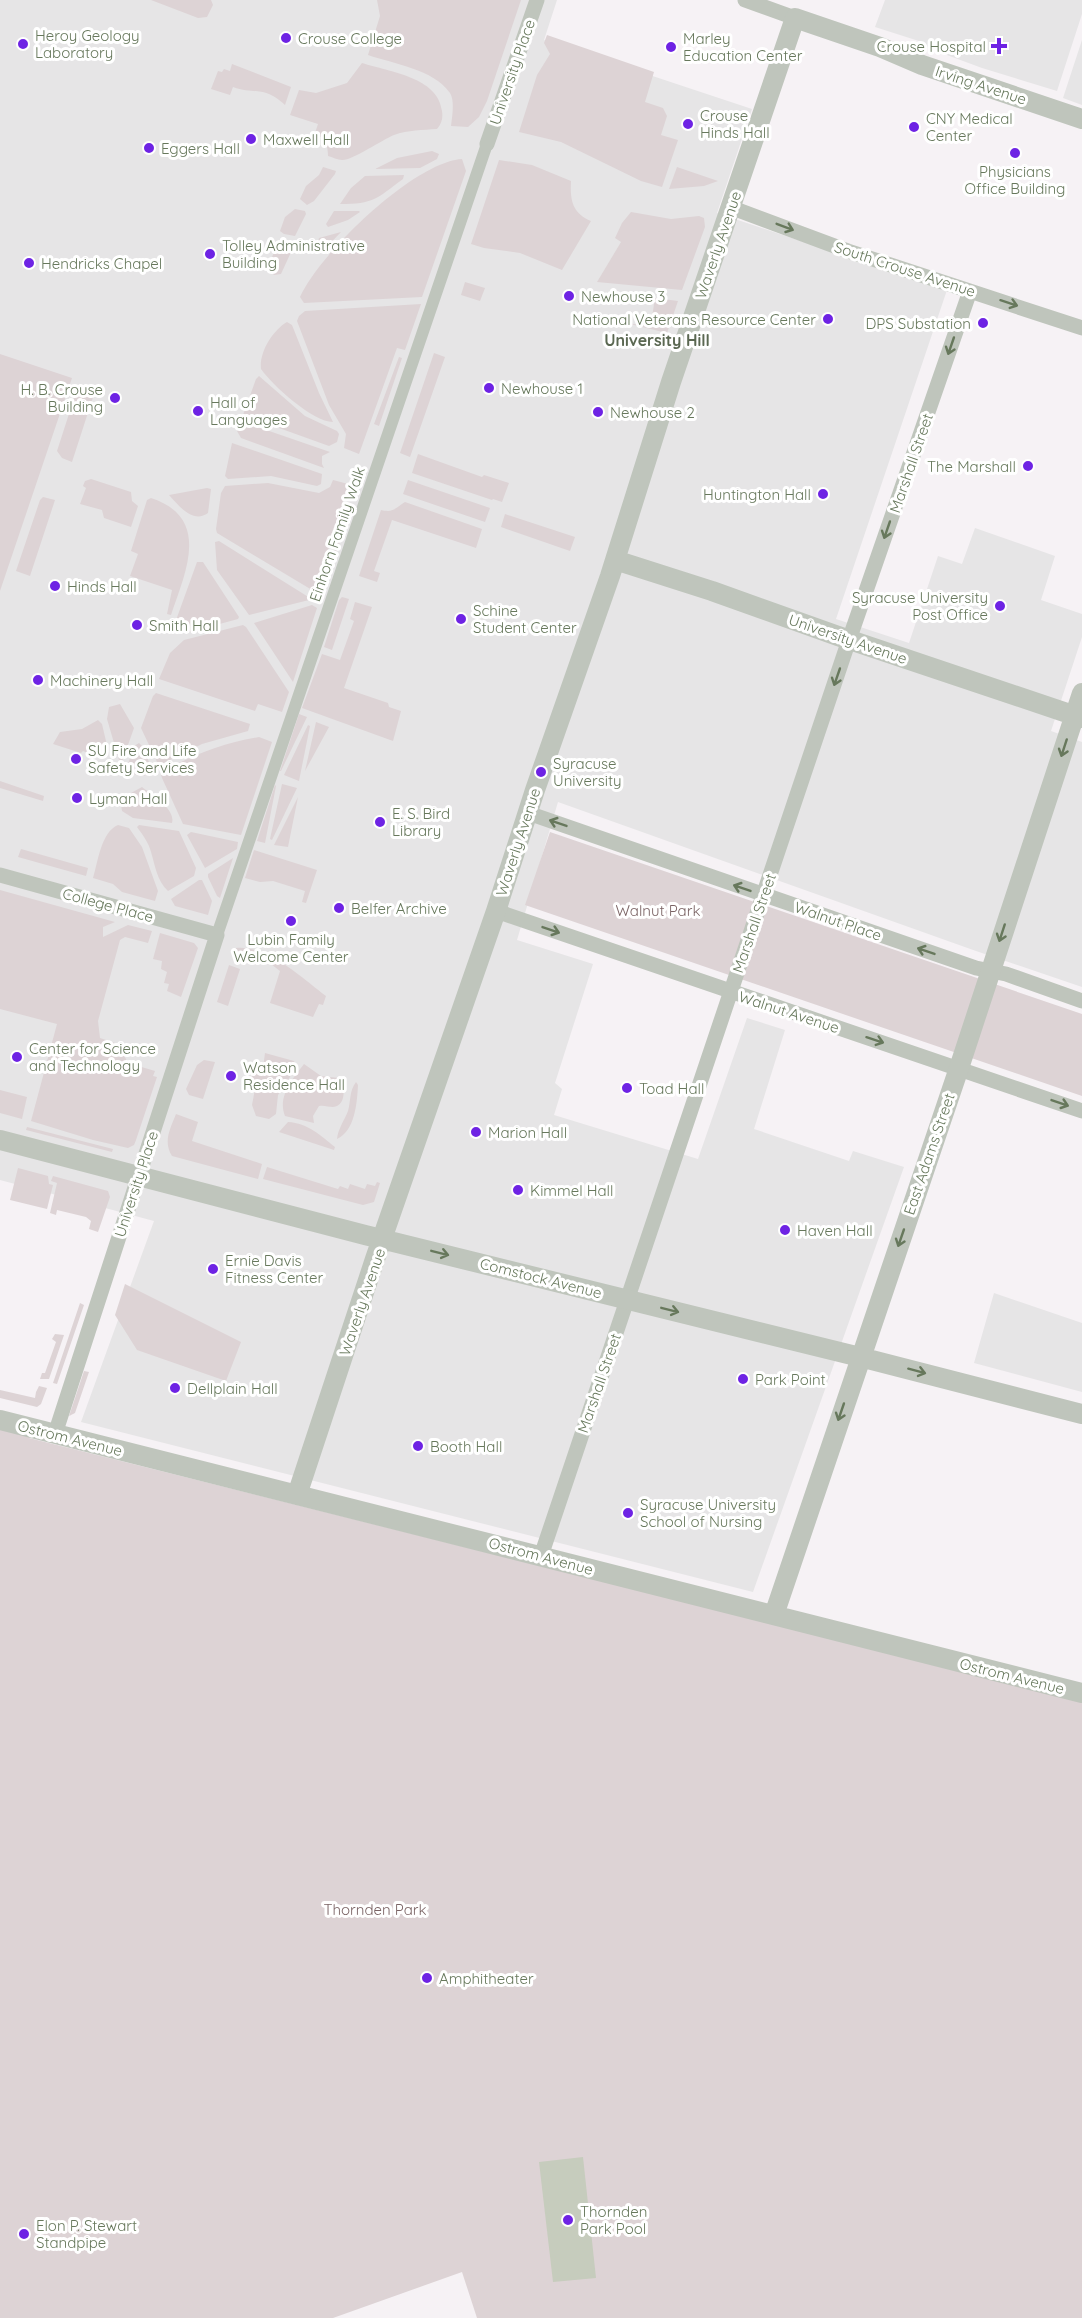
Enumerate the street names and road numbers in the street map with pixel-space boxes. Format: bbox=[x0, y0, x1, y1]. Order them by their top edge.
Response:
street label: University Place bbox=[485, 17, 539, 127]
street label: Irving Avenue bbox=[933, 61, 1029, 109]
street label: Waverly Avenue bbox=[691, 189, 745, 301]
street label: South Crouse Avenue bbox=[832, 237, 978, 301]
street label: Marshall Street bbox=[885, 411, 937, 515]
street label: Einhorn Family Walk bbox=[305, 464, 369, 604]
street label: University Avenue bbox=[786, 610, 910, 668]
street label: Waverly Avenue bbox=[492, 786, 544, 898]
street label: Marshall Street bbox=[728, 871, 780, 975]
street label: College Place bbox=[60, 884, 156, 926]
street label: Walnut Place bbox=[792, 897, 884, 945]
street label: Walnut Avenue bbox=[736, 987, 842, 1037]
street label: East Adams Street bbox=[899, 1091, 959, 1217]
street label: University Place bbox=[110, 1129, 162, 1239]
street label: Waverly Avenue bbox=[335, 1246, 389, 1358]
street label: Comstock Avenue bbox=[478, 1254, 604, 1302]
street label: Marshall Street bbox=[573, 1331, 625, 1435]
street label: Ostrom Avenue bbox=[16, 1416, 124, 1460]
street label: Ostrom Avenue bbox=[487, 1533, 595, 1579]
street label: Ostrom Avenue bbox=[958, 1654, 1066, 1698]

